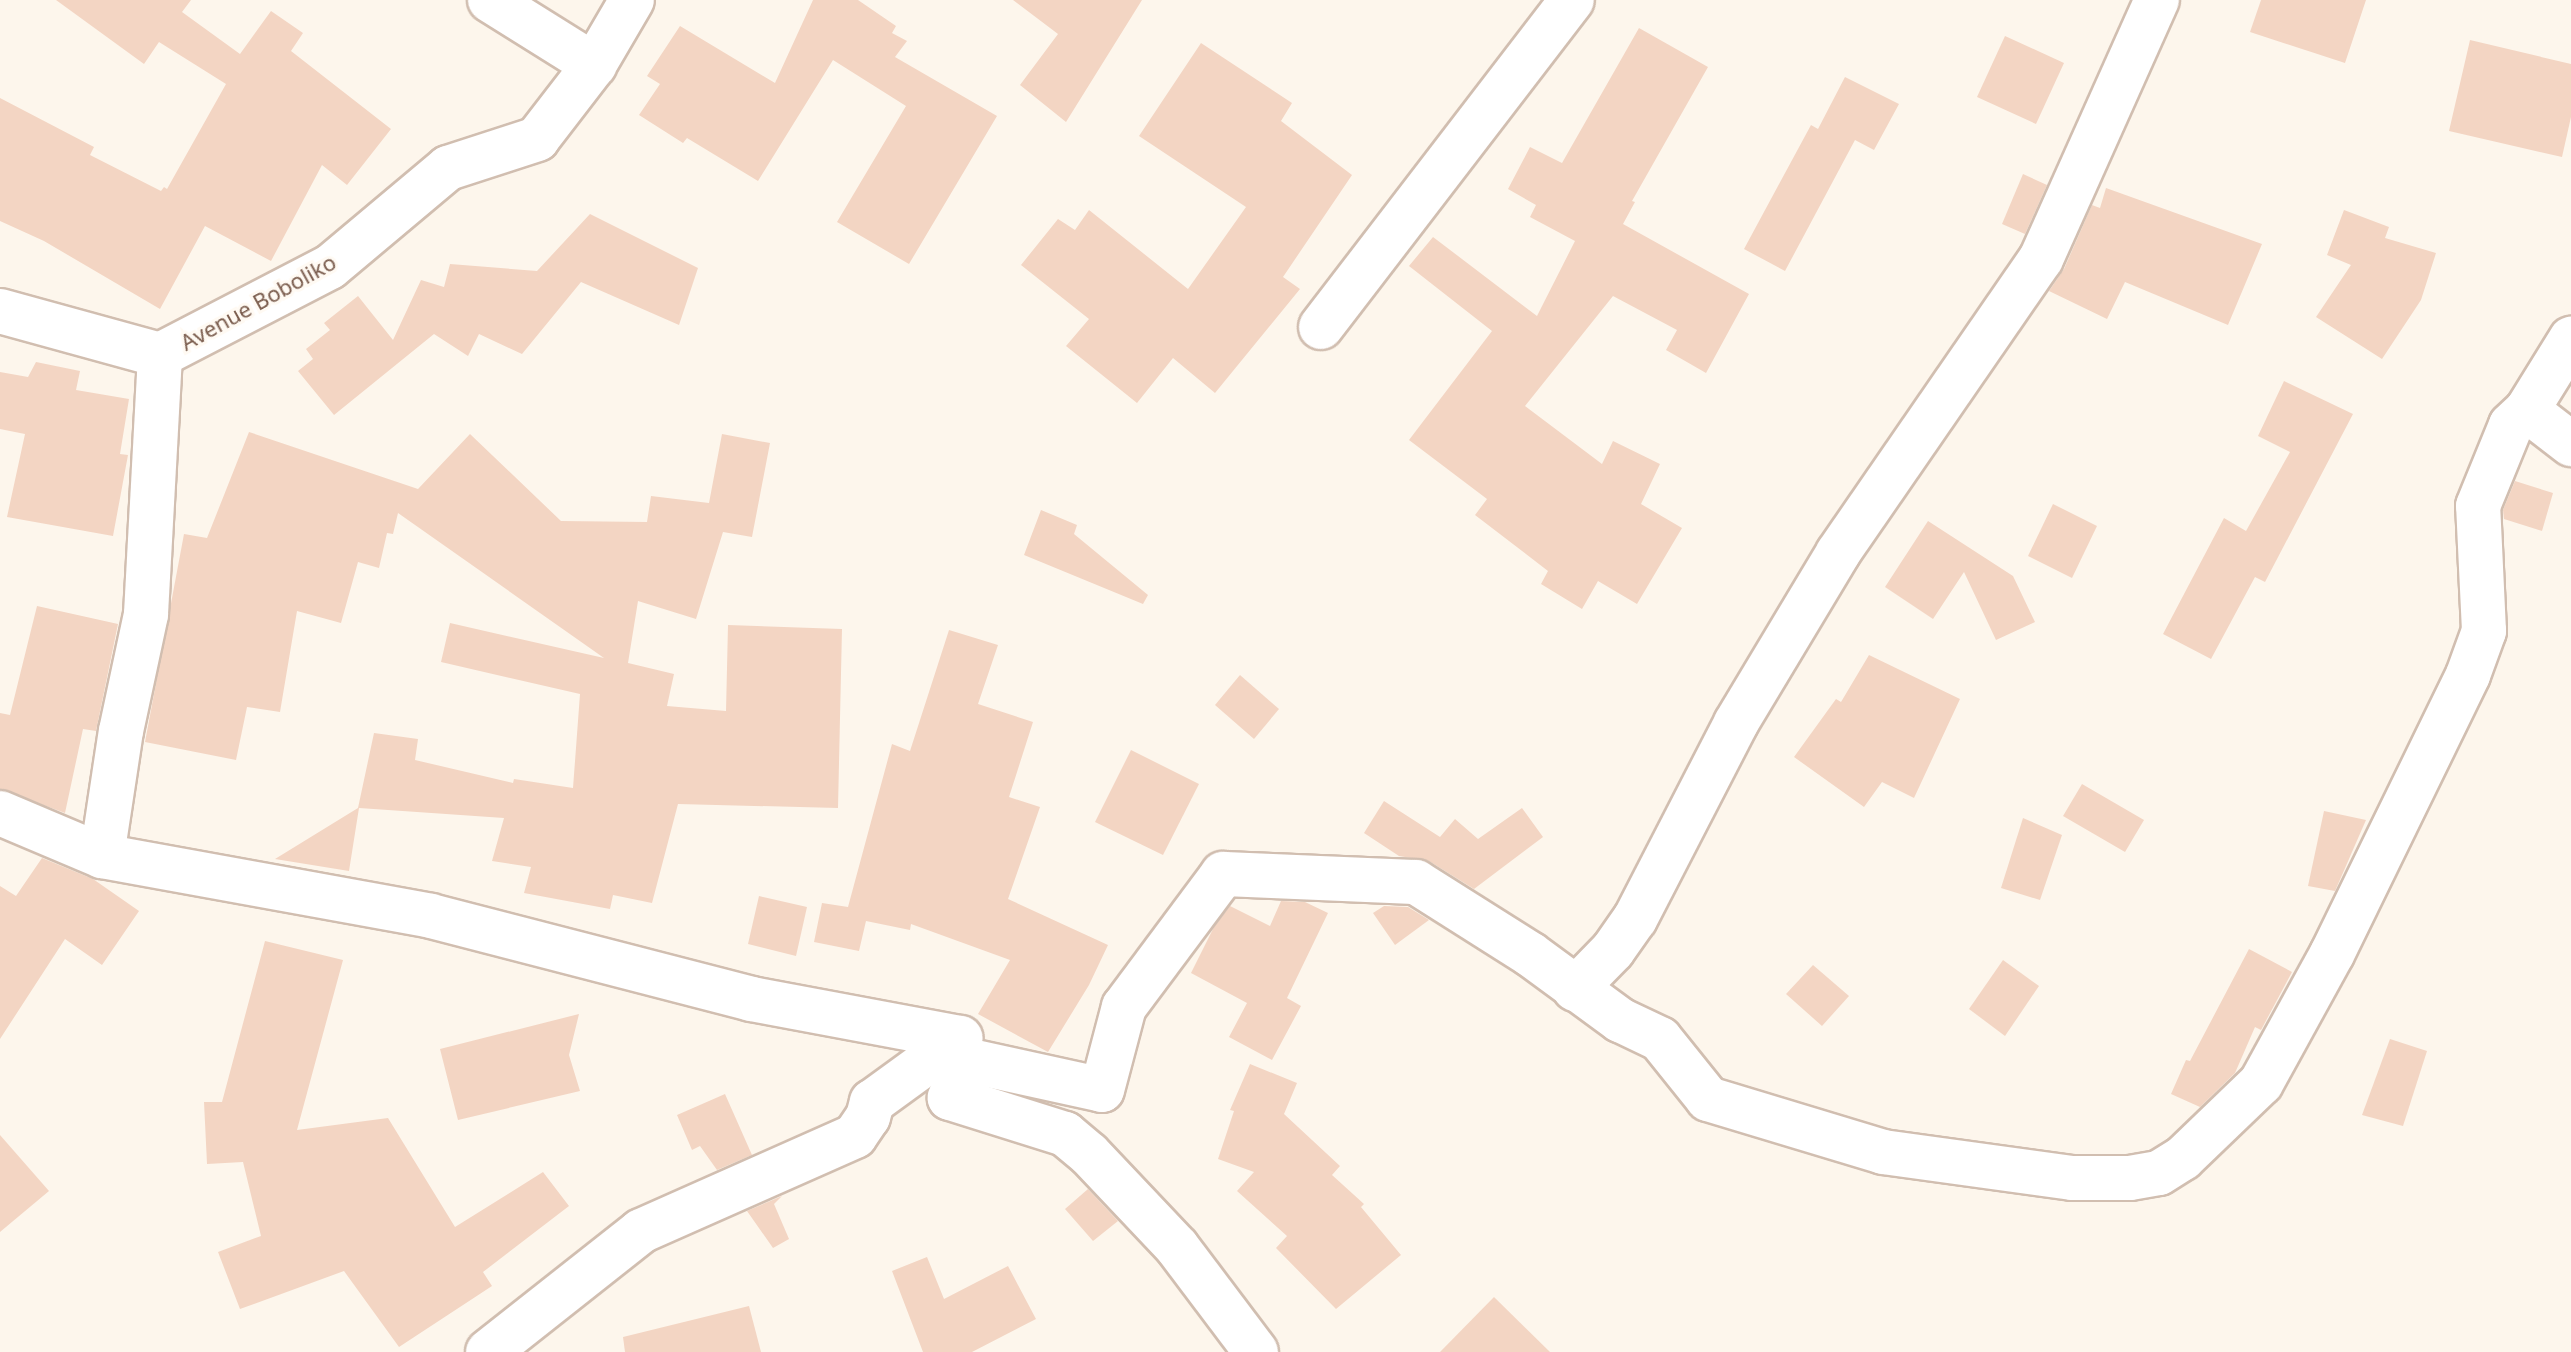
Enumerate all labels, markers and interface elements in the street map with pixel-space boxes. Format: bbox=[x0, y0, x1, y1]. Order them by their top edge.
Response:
street label: Avenue Boboliko bbox=[176, 248, 340, 356]

